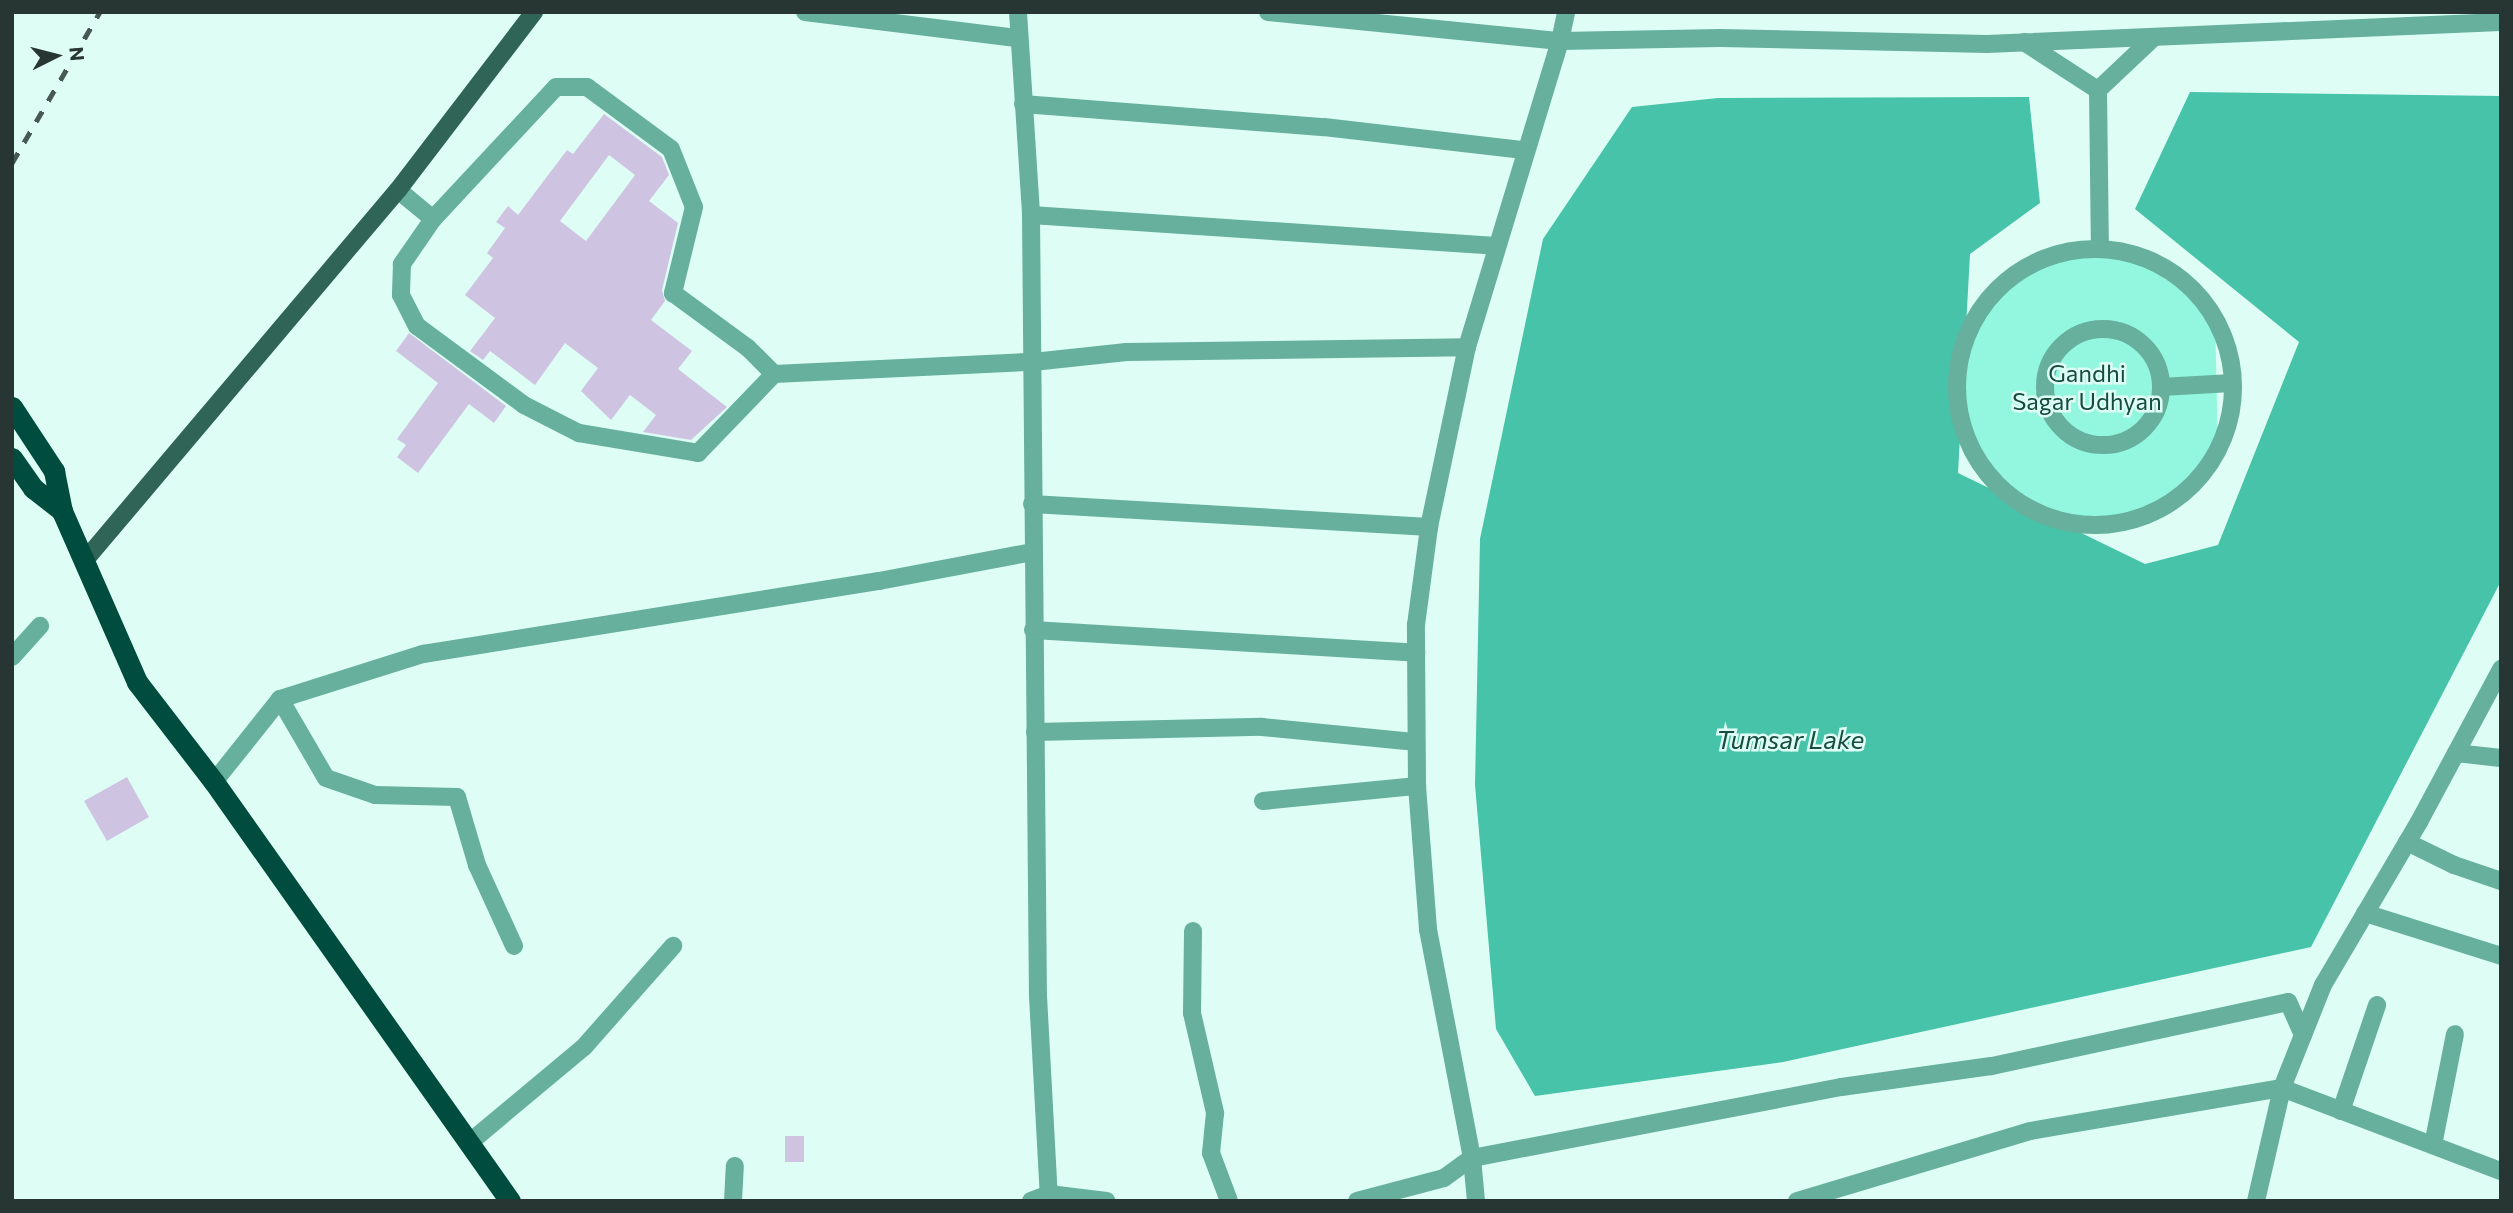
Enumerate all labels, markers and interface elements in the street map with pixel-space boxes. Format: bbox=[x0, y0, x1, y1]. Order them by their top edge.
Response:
north arrow bbox=[21, 21, 91, 91]
text: N bbox=[65, 45, 90, 62]
park label: Gandhi Sagar Udhyan bbox=[2012, 359, 2162, 415]
water label: Tumsar Lake bbox=[1716, 723, 1864, 755]

